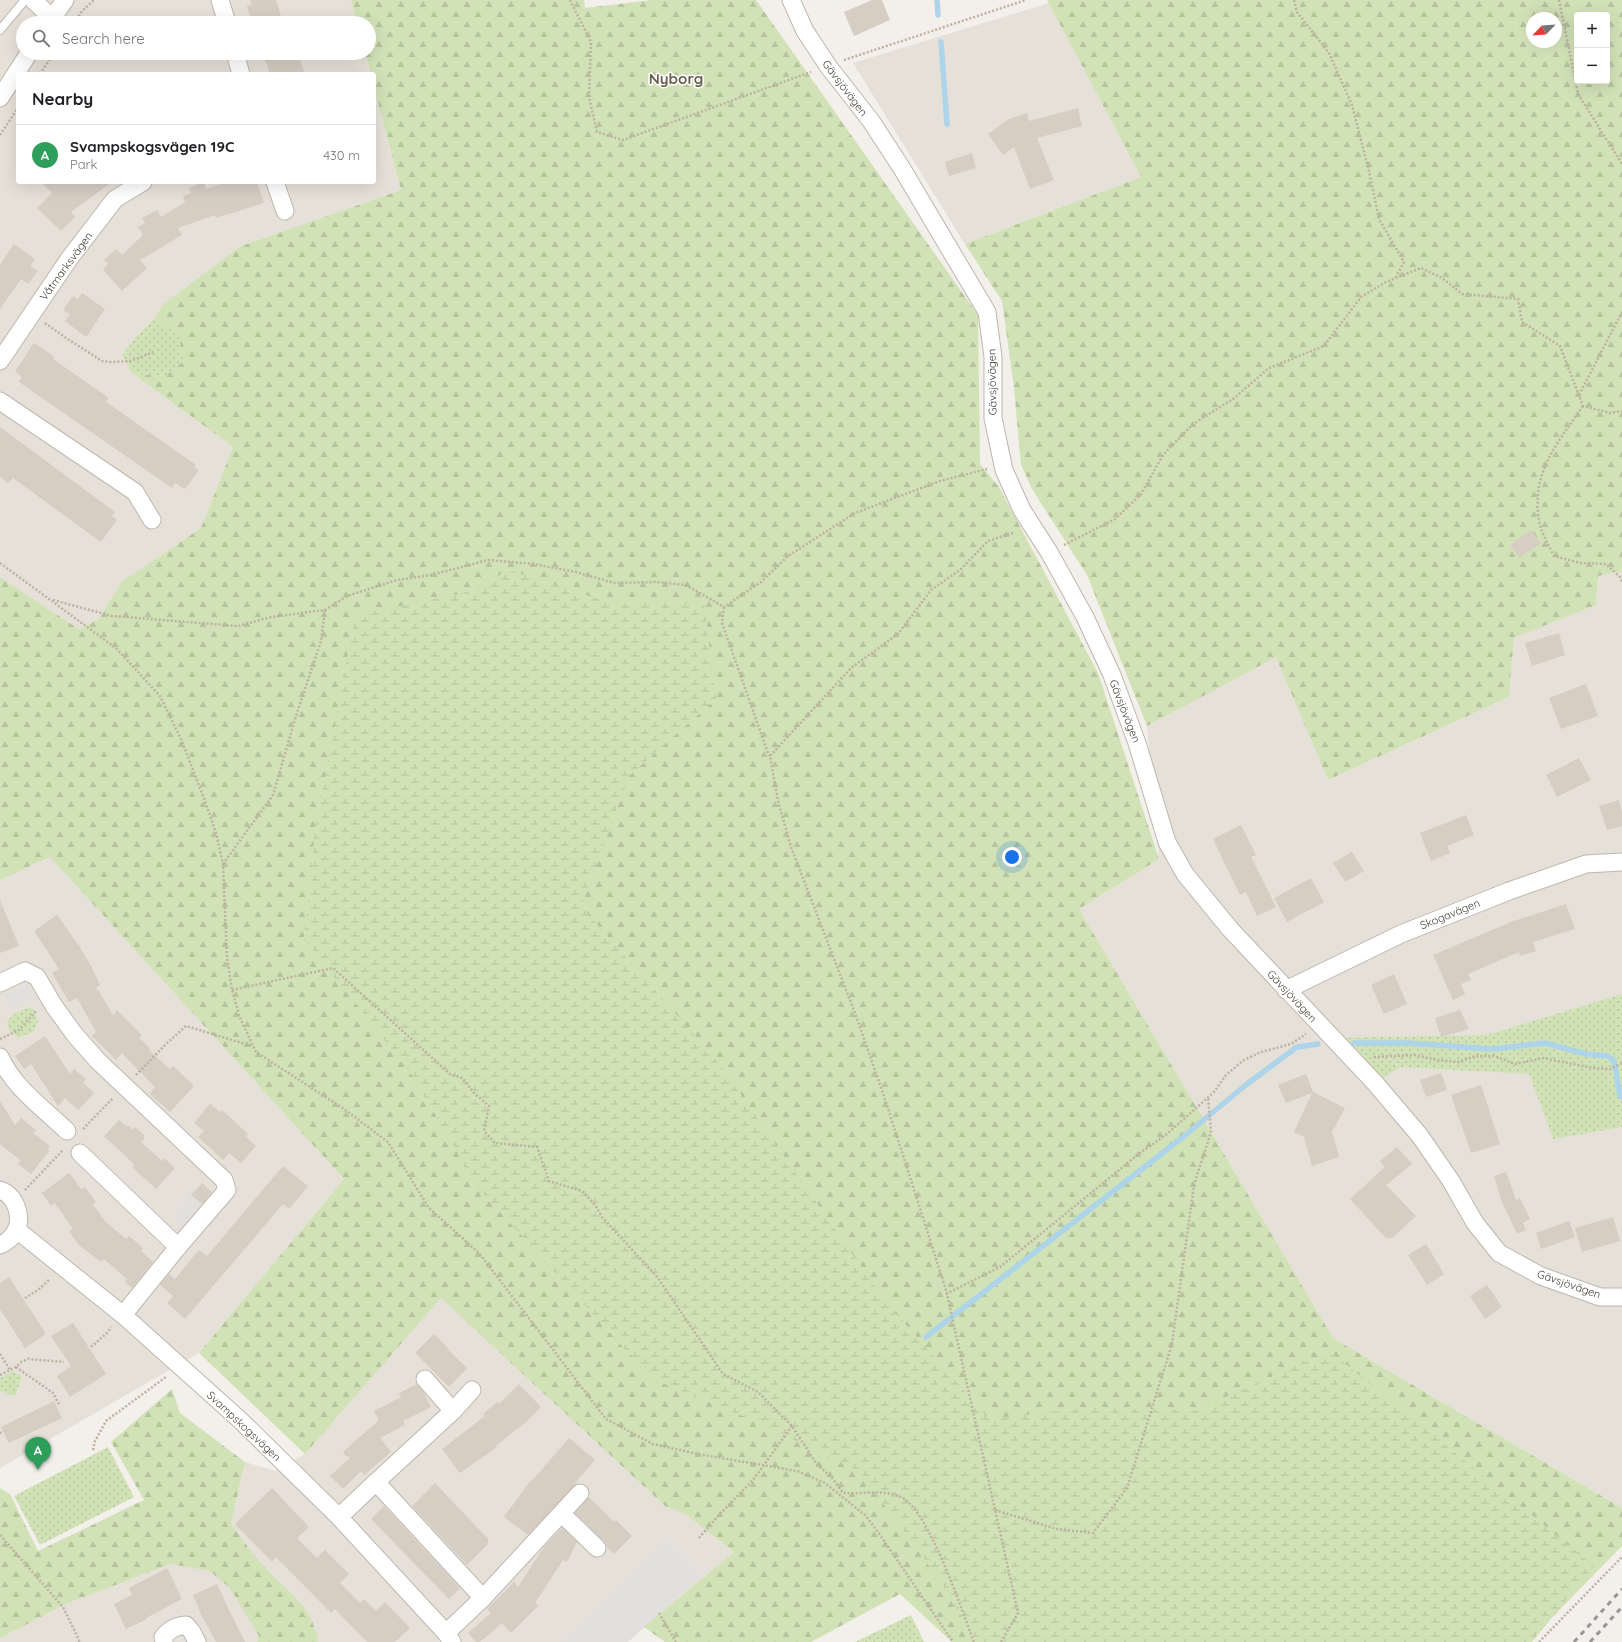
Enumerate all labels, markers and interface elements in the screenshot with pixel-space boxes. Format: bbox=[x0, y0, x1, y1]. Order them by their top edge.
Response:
north arrow bbox=[1526, 12, 1562, 48]
map controls bbox=[1574, 12, 1610, 84]
button: + bbox=[1574, 12, 1610, 48]
search box bbox=[16, 16, 376, 60]
icon: search bbox=[30, 27, 52, 49]
text: Search here bbox=[62, 29, 145, 48]
button: − bbox=[1574, 48, 1610, 84]
street label: Gävsjövägen bbox=[819, 57, 871, 119]
district label: Nyborg bbox=[649, 69, 703, 88]
text: Nearby bbox=[32, 88, 93, 109]
text: Svampskogsvägen 19C bbox=[70, 137, 234, 156]
text: A bbox=[41, 147, 49, 163]
text: 430 m bbox=[323, 147, 360, 163]
text: Park bbox=[70, 156, 98, 172]
street label: Våtmarksvägen bbox=[36, 229, 96, 303]
street label: Gävsjövägen bbox=[984, 349, 1000, 415]
street label: Gävsjövägen bbox=[1107, 677, 1143, 745]
your location bbox=[1002, 847, 1022, 867]
street label: Skogavägen bbox=[1418, 896, 1482, 932]
street label: Gävsjövägen bbox=[1264, 967, 1320, 1025]
street label: Gävsjövägen bbox=[1535, 1267, 1603, 1301]
street label: Svampskogsvägen bbox=[204, 1388, 284, 1464]
pin: A bbox=[25, 1437, 51, 1470]

